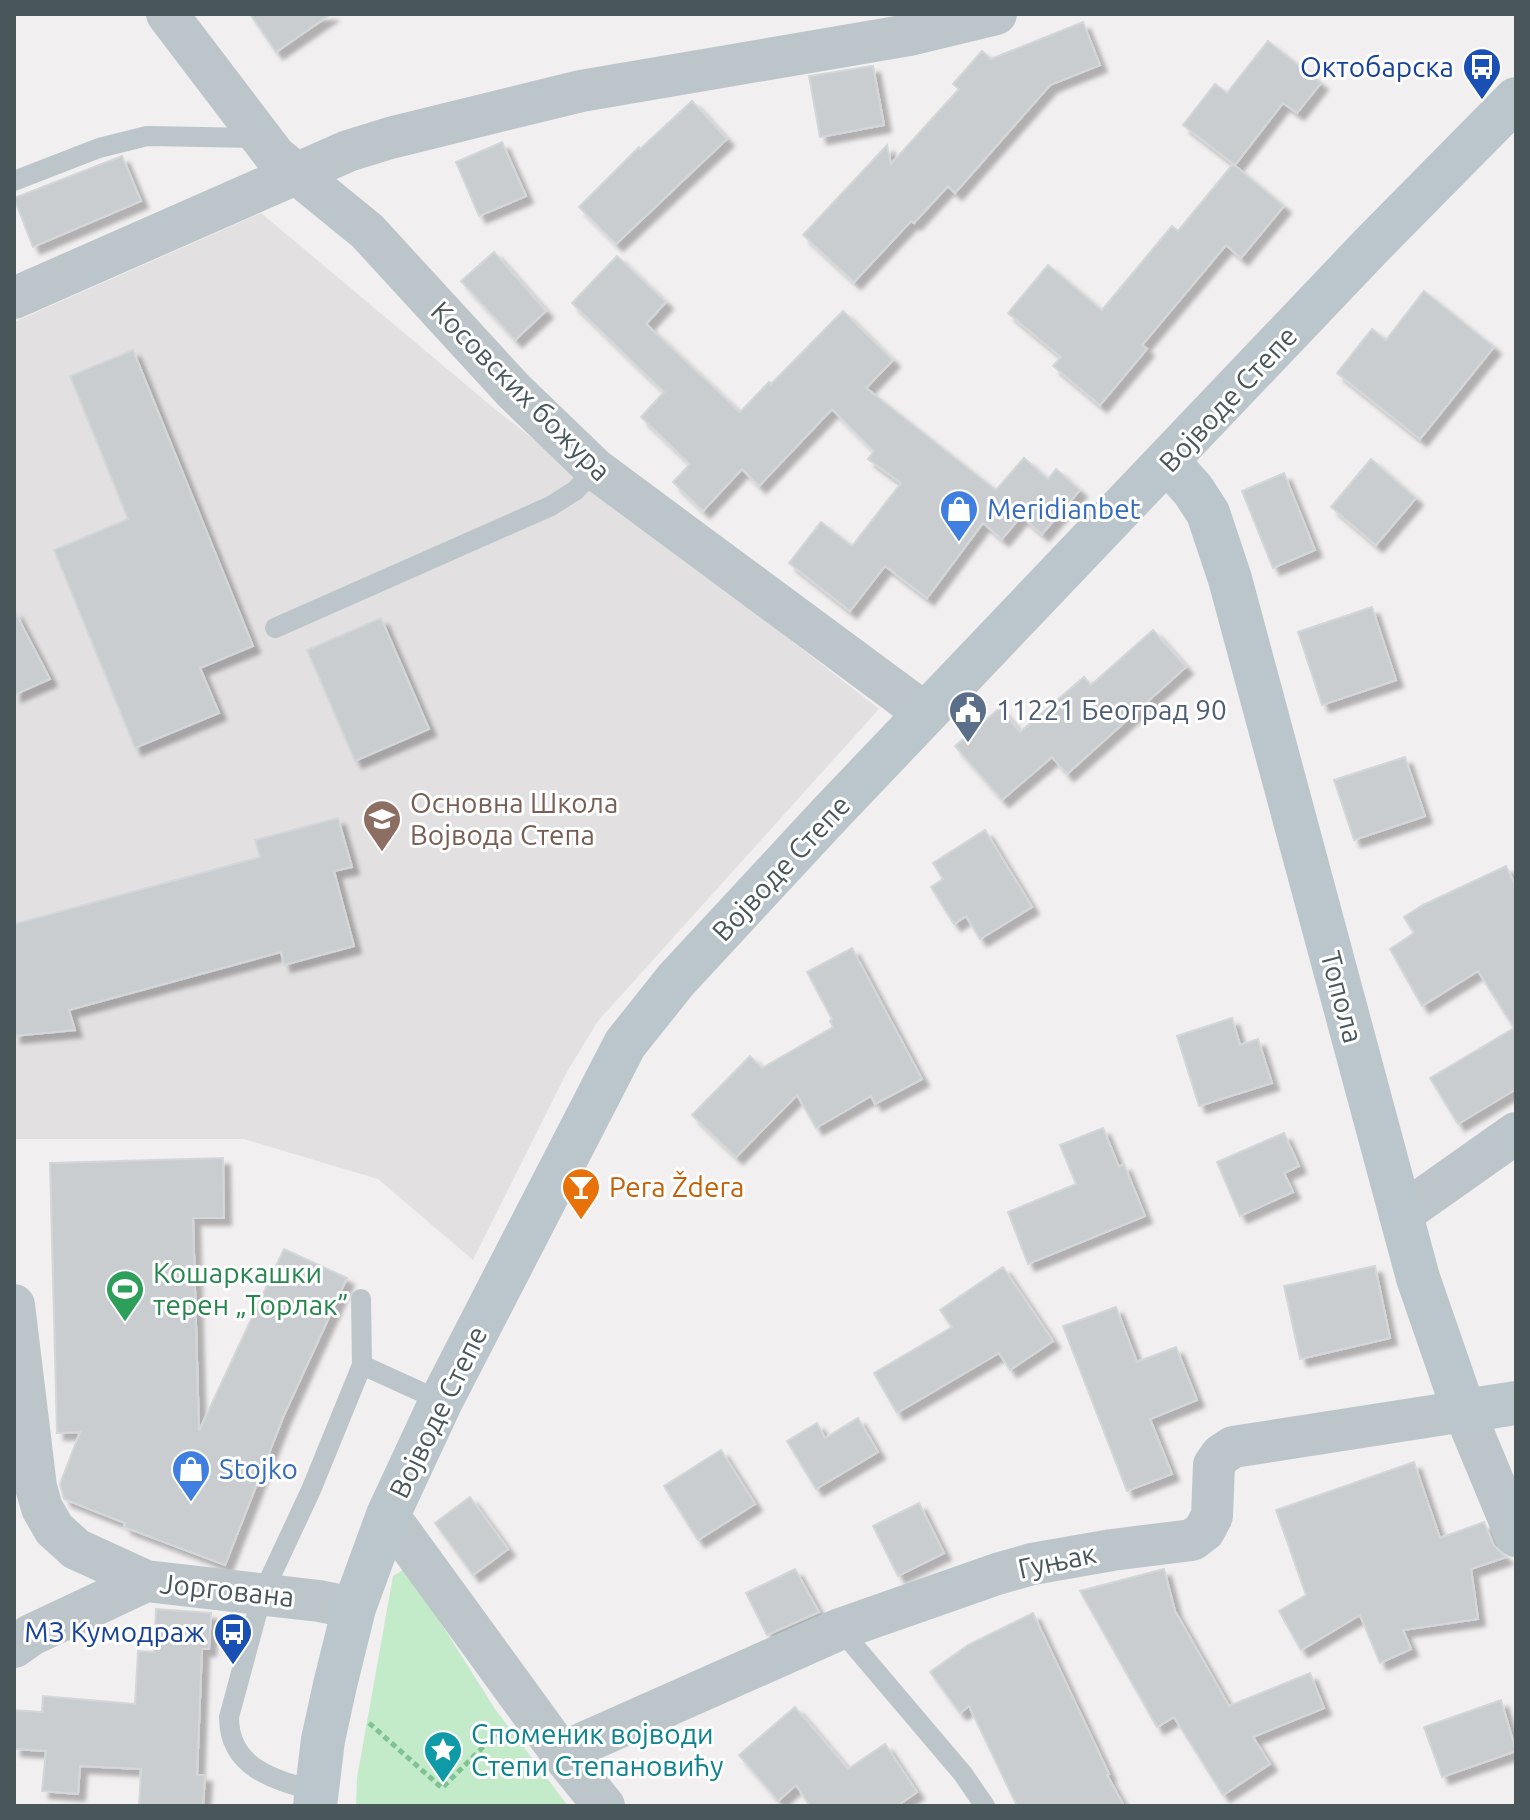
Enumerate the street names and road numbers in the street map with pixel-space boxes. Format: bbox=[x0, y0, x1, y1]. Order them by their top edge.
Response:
street label: Косовских божура bbox=[426, 295, 617, 486]
street label: Војводе Степе bbox=[1152, 320, 1303, 478]
street label: Војводе Степе bbox=[705, 789, 856, 947]
street label: Топола bbox=[1315, 948, 1370, 1046]
street label: Војводе Степе bbox=[383, 1321, 492, 1503]
street label: Гуњак bbox=[1015, 1537, 1099, 1584]
street label: Јоргована bbox=[158, 1567, 296, 1612]

